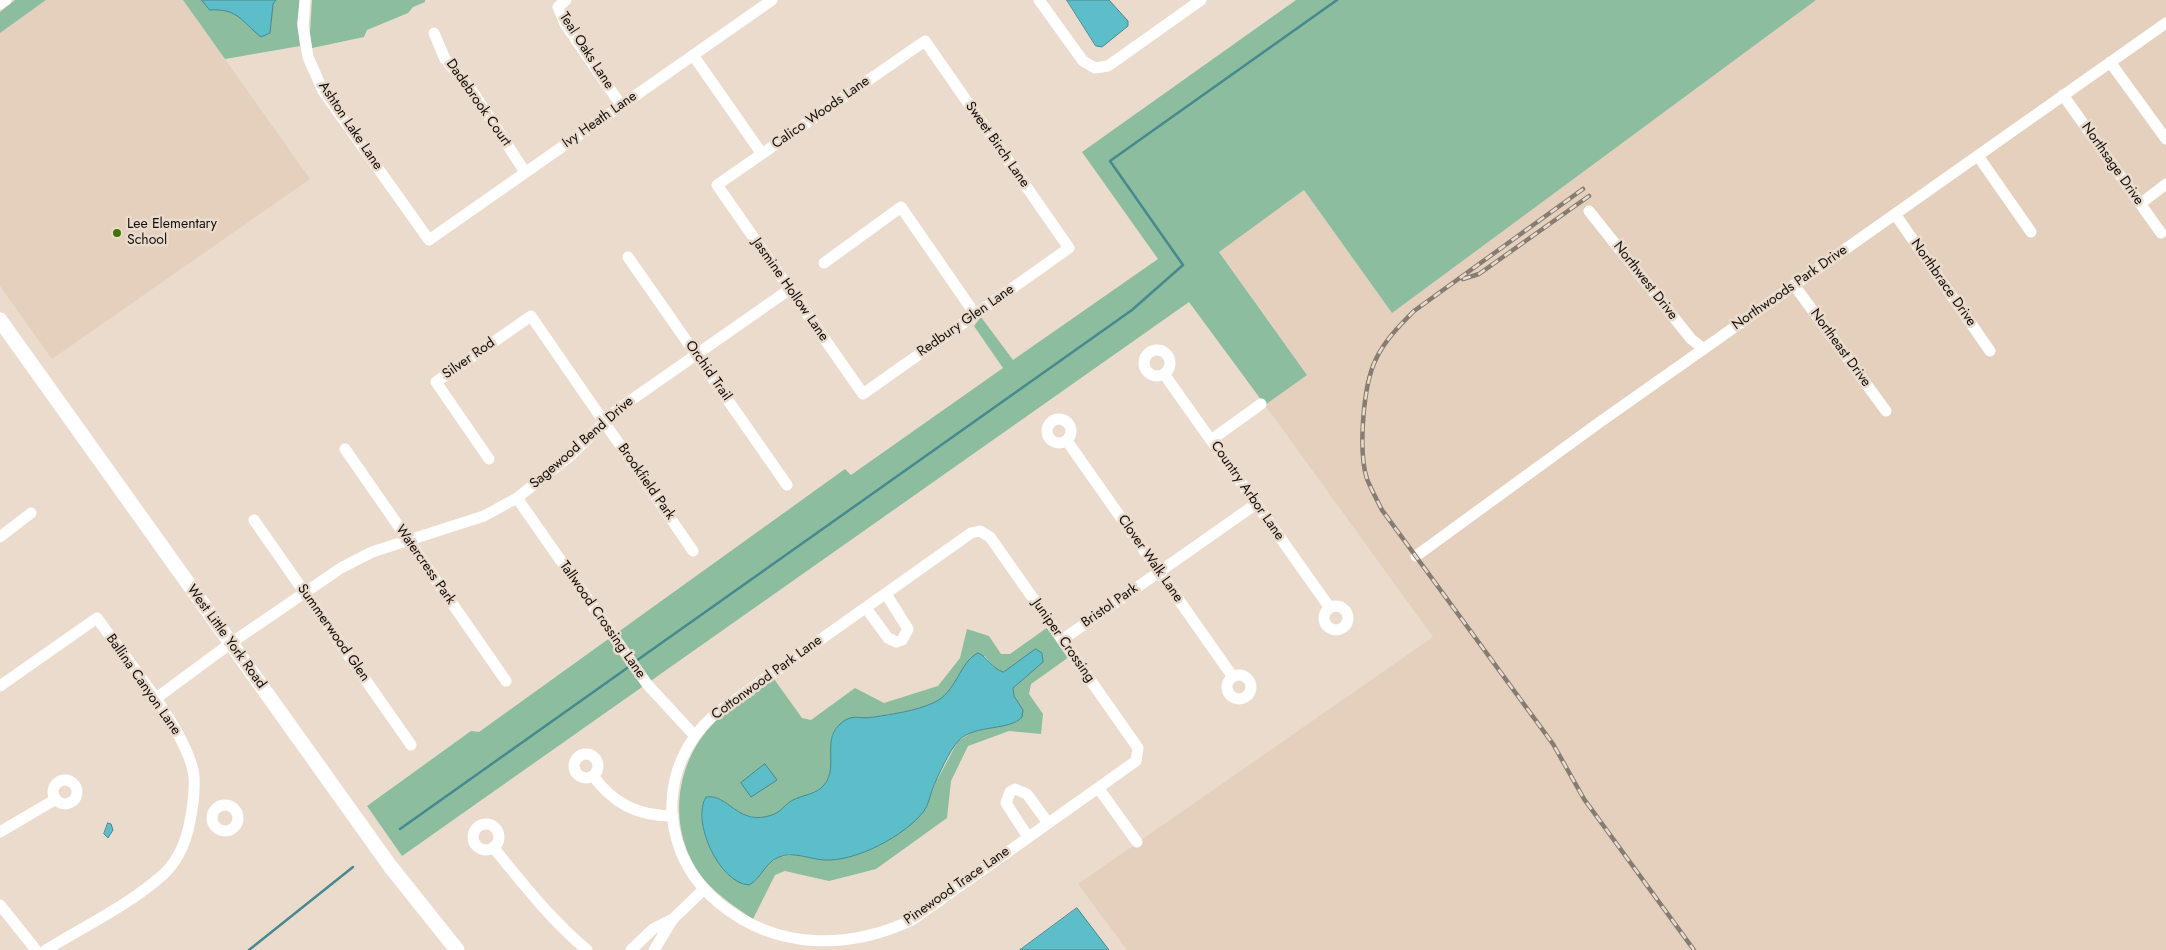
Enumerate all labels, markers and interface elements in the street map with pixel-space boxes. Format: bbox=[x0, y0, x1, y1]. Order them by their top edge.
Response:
street label: Teal Oaks Lane bbox=[555, 10, 617, 92]
street label: Dadebrook Court bbox=[442, 56, 514, 150]
street label: Calico Woods Lane bbox=[769, 73, 873, 153]
street label: Ashton Lake Lane bbox=[314, 79, 386, 173]
street label: Ivy Heath Lane bbox=[560, 88, 640, 152]
street label: Sweet Birch Lane bbox=[961, 99, 1033, 191]
street label: Northsage Drive bbox=[2077, 119, 2147, 209]
place label: Lee Elementary School bbox=[127, 217, 217, 250]
marker: Lee Elementary School bbox=[111, 227, 123, 239]
street label: Jasmine Hollow Lane bbox=[748, 235, 832, 345]
street label: Northbrace Drive bbox=[1907, 236, 1979, 330]
street label: Northwest Drive bbox=[1609, 238, 1681, 324]
street label: Northwoods Park Drive bbox=[1729, 242, 1851, 334]
street label: Redbury Glen Lane bbox=[914, 281, 1018, 361]
street label: Northeast Drive bbox=[1806, 306, 1874, 390]
street label: Silver Rod bbox=[440, 335, 498, 383]
street label: Orchid Trail bbox=[681, 338, 735, 404]
street label: Sagewood Bend Drive bbox=[527, 393, 637, 493]
street label: Country Arbor Lane bbox=[1207, 438, 1287, 544]
street label: Brookfield Park bbox=[614, 441, 678, 523]
street label: Clover Walk Lane bbox=[1114, 512, 1186, 606]
street label: Watercress Park bbox=[391, 522, 459, 608]
street label: Tallwood Crossing Lane bbox=[555, 558, 649, 682]
street label: Bristol Park bbox=[1078, 580, 1142, 632]
street label: Summerwood Glen bbox=[293, 581, 373, 685]
street label: West Little York Road bbox=[183, 582, 269, 692]
street label: Juniper Crossing bbox=[1028, 596, 1098, 686]
street label: Ballina Canyon Lane bbox=[102, 631, 184, 739]
street label: Cottonwood Park Lane bbox=[709, 632, 825, 724]
street label: Pinewood Trace Lane bbox=[901, 843, 1013, 929]

